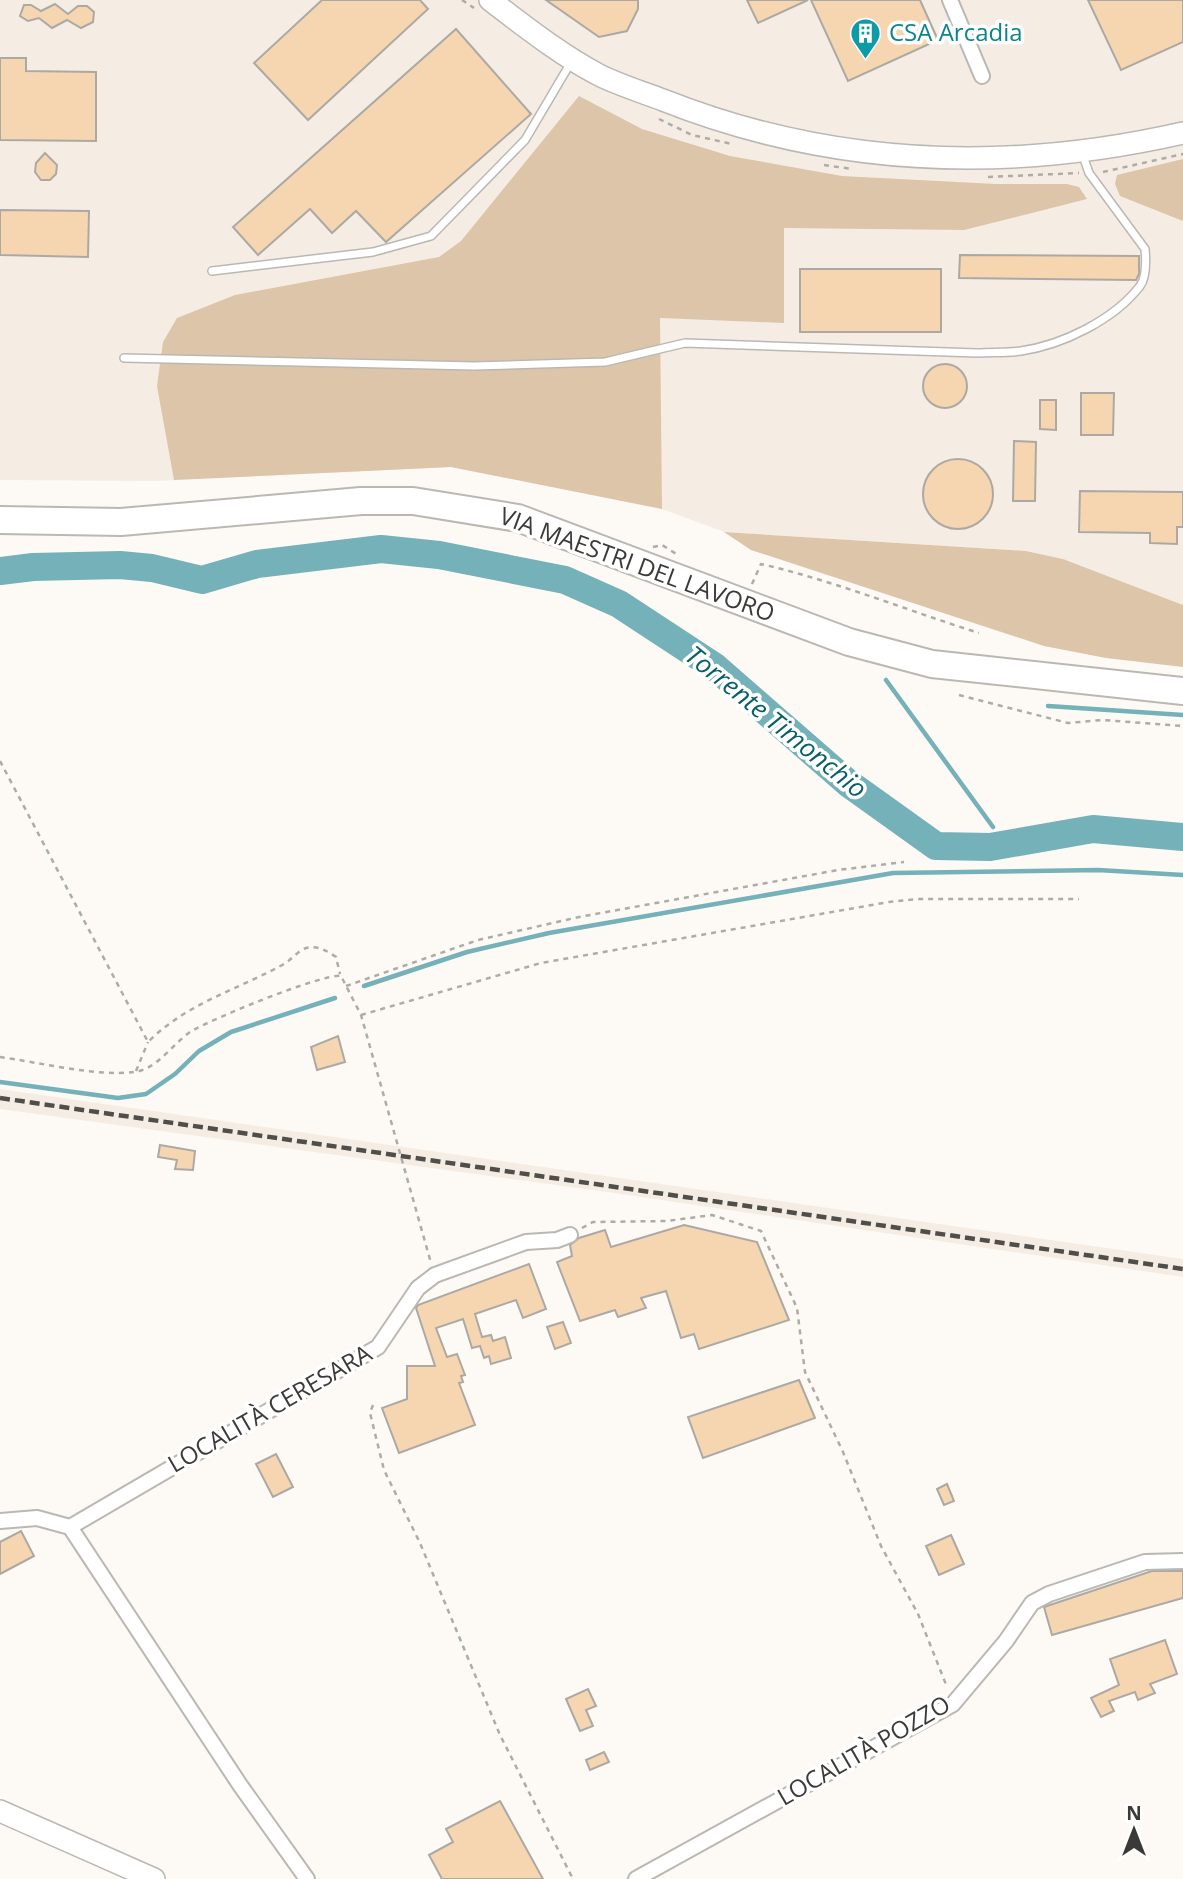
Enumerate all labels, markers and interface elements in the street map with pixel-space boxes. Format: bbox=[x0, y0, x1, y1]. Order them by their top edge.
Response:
place label: CSA Arcadia bbox=[889, 15, 1023, 48]
building icon: CSA Arcadia bbox=[849, 16, 883, 60]
street label: VIA MAESTRI DEL LAVORO bbox=[495, 498, 780, 629]
water label: Torrente Timonchio bbox=[678, 637, 875, 806]
street label: LOCALITÀ CERESARA bbox=[161, 1335, 378, 1480]
street label: LOCALITÀ POZZO bbox=[771, 1687, 956, 1813]
north arrow bbox=[1099, 1795, 1169, 1865]
text: N bbox=[1126, 1800, 1142, 1826]

